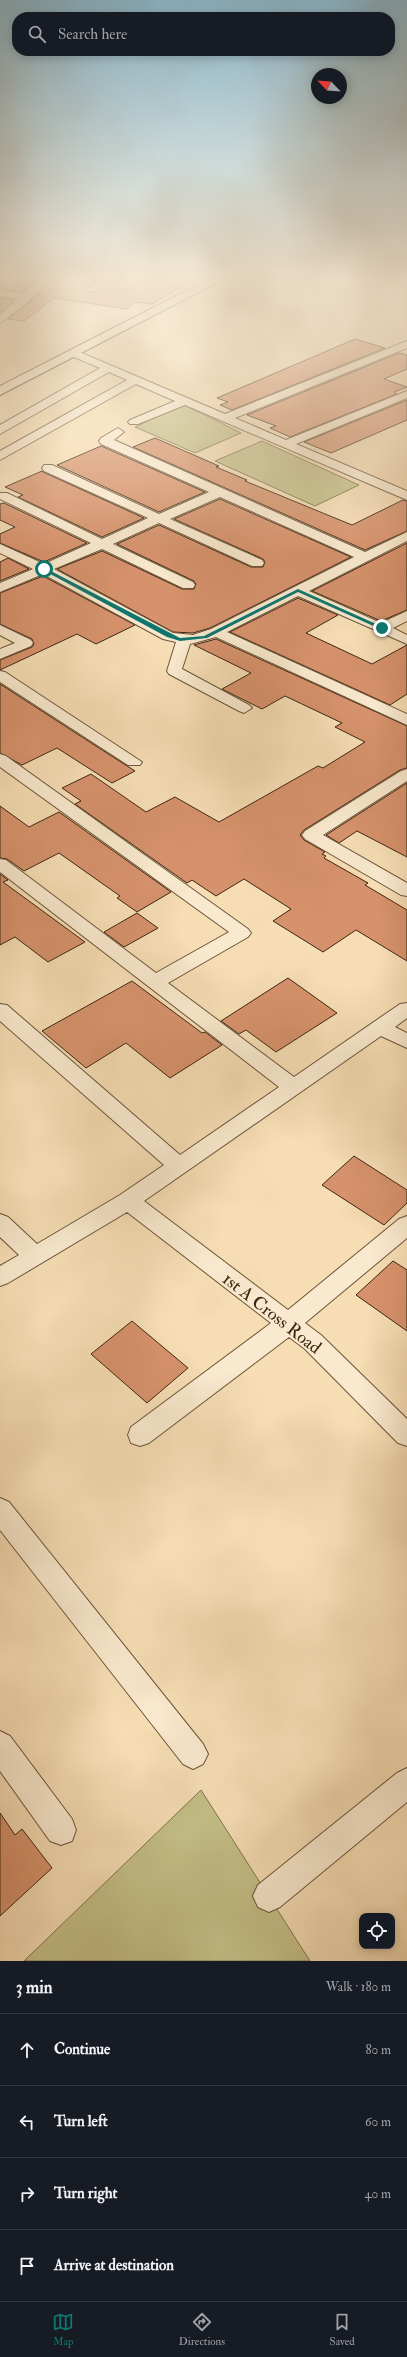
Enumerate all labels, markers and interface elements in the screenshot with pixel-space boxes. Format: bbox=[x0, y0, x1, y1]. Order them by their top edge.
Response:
search box bbox=[12, 12, 395, 56]
icon: search bbox=[26, 23, 48, 45]
text: Search here bbox=[58, 25, 127, 44]
north arrow bbox=[311, 68, 347, 104]
route start bbox=[35, 560, 53, 578]
route end bbox=[373, 619, 391, 637]
street label: 1st A Cross Road bbox=[218, 1268, 326, 1359]
map controls bbox=[359, 1913, 395, 1949]
button: locate bbox=[359, 1913, 395, 1949]
text: 3 min bbox=[16, 1977, 53, 1998]
text: Walk · 180 m bbox=[326, 1979, 391, 1995]
icon: ahead bbox=[16, 2039, 38, 2061]
text: Continue bbox=[54, 2040, 110, 2059]
text: 80 m bbox=[365, 2042, 391, 2058]
icon: left bbox=[16, 2111, 38, 2133]
text: Turn left bbox=[54, 2112, 108, 2131]
text: 60 m bbox=[365, 2114, 391, 2130]
icon: right bbox=[16, 2183, 38, 2205]
text: Turn right bbox=[54, 2184, 117, 2203]
text: 40 m bbox=[365, 2186, 391, 2202]
icon: arrive bbox=[16, 2255, 38, 2277]
text: Arrive at destination bbox=[54, 2256, 174, 2275]
tab: Map bbox=[52, 2311, 74, 2348]
tab: Directions bbox=[179, 2311, 225, 2348]
tab: Saved bbox=[330, 2311, 355, 2348]

